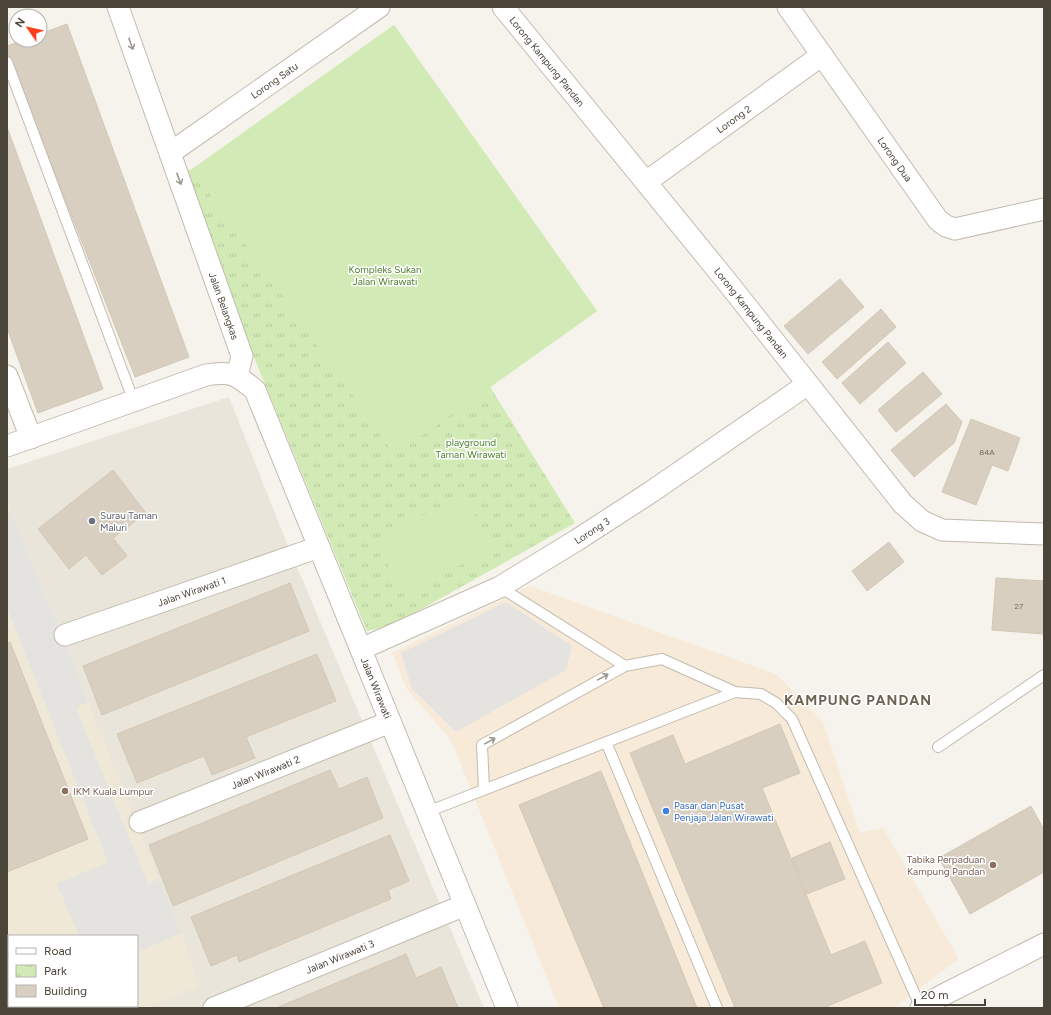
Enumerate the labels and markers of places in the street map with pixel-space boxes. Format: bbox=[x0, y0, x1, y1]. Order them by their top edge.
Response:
place label: Surau Taman Maluri bbox=[100, 509, 158, 534]
marker: Surau Taman Maluri bbox=[87, 516, 97, 526]
place label: IKM Kuala Lumpur bbox=[73, 785, 154, 798]
marker: IKM Kuala Lumpur bbox=[60, 786, 70, 796]
place label: Pasar dan Pusat Penjaja Jalan Wirawati bbox=[674, 799, 774, 824]
marker: Pasar dan Pusat Penjaja Jalan Wirawati bbox=[661, 806, 671, 816]
place label: Tabika Perpaduan Kampung Pandan bbox=[907, 853, 985, 878]
marker: Tabika Perpaduan Kampung Pandan bbox=[988, 860, 998, 870]

